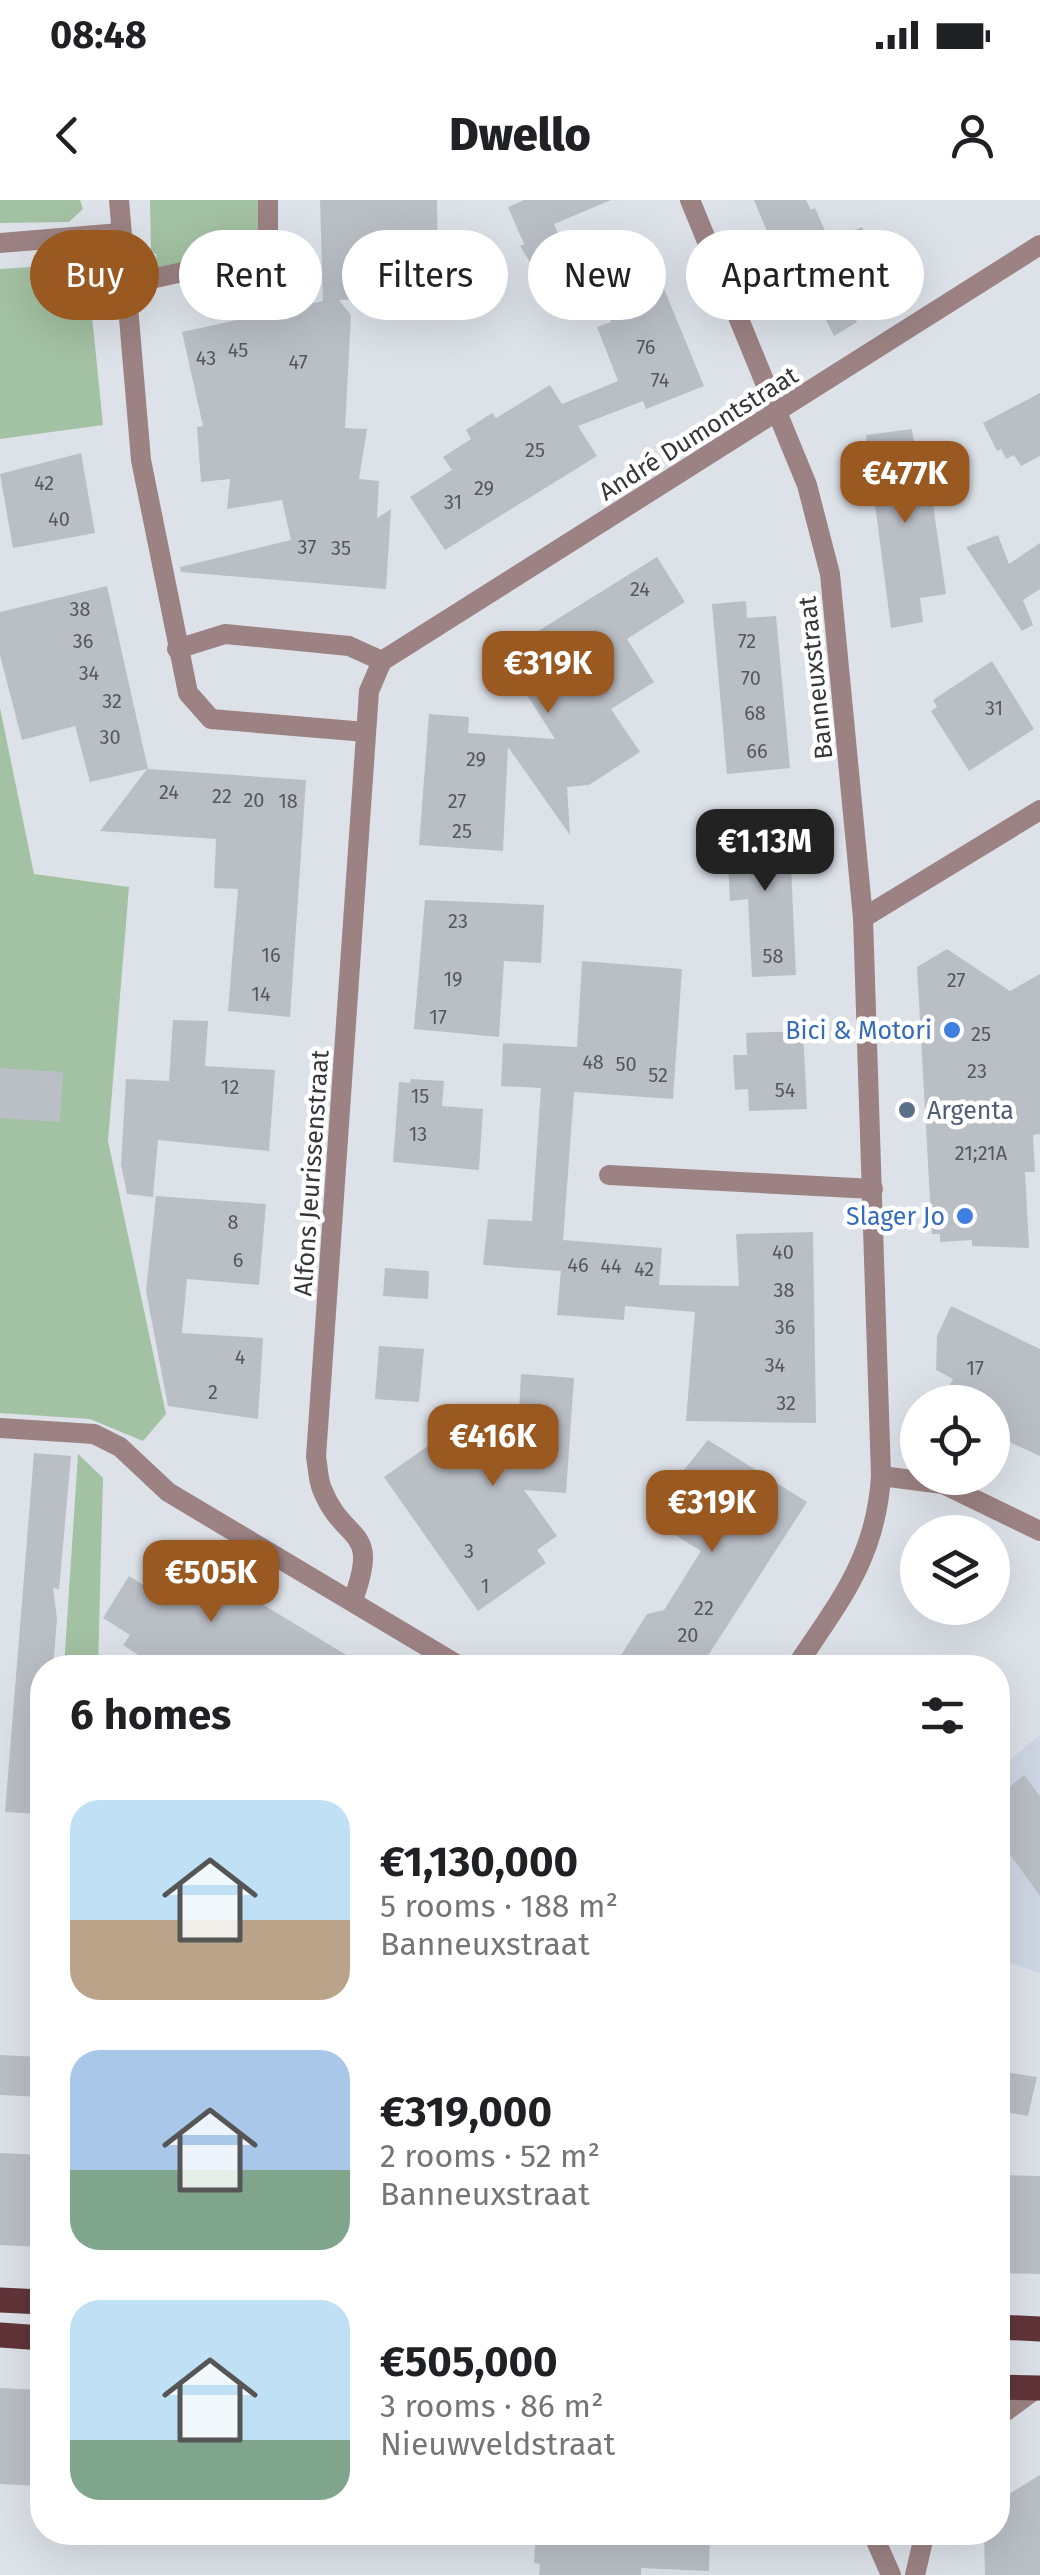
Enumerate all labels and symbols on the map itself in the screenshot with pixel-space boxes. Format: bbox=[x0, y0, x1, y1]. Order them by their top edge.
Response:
house number: 76 bbox=[636, 335, 656, 359]
house number: 45 bbox=[228, 338, 248, 362]
house number: 43 bbox=[196, 346, 216, 370]
house number: 47 bbox=[288, 350, 308, 374]
street label: André Dumontstraat bbox=[593, 360, 804, 507]
house number: 74 bbox=[651, 368, 670, 392]
house number: 25 bbox=[525, 438, 545, 462]
pin: €477K bbox=[835, 441, 975, 526]
house number: 42 bbox=[34, 471, 54, 495]
house number: 29 bbox=[474, 476, 494, 500]
house number: 31 bbox=[444, 490, 462, 514]
house number: 40 bbox=[48, 507, 70, 531]
house number: 37 bbox=[298, 535, 316, 559]
house number: 35 bbox=[331, 536, 351, 560]
house number: 24 bbox=[630, 577, 650, 601]
street label: Banneuxstraat bbox=[792, 594, 839, 761]
house number: 38 bbox=[70, 597, 91, 621]
house number: 36 bbox=[73, 629, 93, 653]
house number: 72 bbox=[738, 629, 756, 653]
pin: €319K bbox=[478, 631, 618, 716]
house number: 34 bbox=[79, 661, 100, 685]
house number: 70 bbox=[741, 666, 761, 690]
house number: 32 bbox=[102, 689, 122, 713]
house number: 31 bbox=[985, 696, 1003, 720]
house number: 68 bbox=[744, 701, 766, 725]
house number: 30 bbox=[99, 725, 121, 749]
house number: 66 bbox=[746, 739, 768, 763]
house number: 29 bbox=[466, 747, 486, 771]
house number: 24 bbox=[159, 780, 179, 804]
house number: 22 bbox=[212, 784, 232, 808]
house number: 20 bbox=[243, 788, 265, 812]
house number: 18 bbox=[278, 789, 298, 813]
house number: 27 bbox=[448, 789, 466, 813]
pin: €1.13M bbox=[684, 809, 846, 894]
house number: 25 bbox=[452, 819, 472, 843]
house number: 23 bbox=[448, 909, 468, 933]
house number: 16 bbox=[261, 943, 281, 967]
house number: 58 bbox=[762, 944, 784, 968]
house number: 19 bbox=[443, 967, 463, 991]
house number: 27 bbox=[947, 968, 965, 992]
house number: 14 bbox=[251, 982, 271, 1006]
house number: 17 bbox=[429, 1005, 447, 1029]
place label: Bici & Motori bbox=[785, 1016, 932, 1046]
marker: Bici & Motori bbox=[941, 1019, 963, 1041]
house number: 25 bbox=[971, 1022, 991, 1046]
street label: Alfons Jeurissenstraat bbox=[288, 1048, 336, 1297]
house number: 48 bbox=[582, 1050, 604, 1074]
house number: 50 bbox=[615, 1052, 637, 1076]
house number: 23 bbox=[967, 1059, 987, 1083]
house number: 52 bbox=[648, 1063, 668, 1087]
house number: 12 bbox=[221, 1075, 239, 1099]
house number: 54 bbox=[775, 1078, 796, 1102]
house number: 15 bbox=[411, 1084, 429, 1108]
place label: Argenta bbox=[927, 1096, 1014, 1126]
marker: Argenta bbox=[896, 1099, 918, 1121]
house number: 13 bbox=[409, 1122, 427, 1146]
house number: 21;21A bbox=[955, 1141, 1008, 1165]
place label: Slager Jo bbox=[846, 1202, 945, 1232]
marker: Slager Jo bbox=[954, 1205, 976, 1227]
house number: 8 bbox=[227, 1210, 239, 1234]
house number: 40 bbox=[772, 1240, 794, 1264]
house number: 6 bbox=[233, 1248, 243, 1272]
house number: 46 bbox=[567, 1253, 589, 1277]
house number: 44 bbox=[600, 1254, 622, 1278]
house number: 42 bbox=[634, 1257, 654, 1281]
house number: 38 bbox=[774, 1278, 795, 1302]
house number: 36 bbox=[775, 1315, 795, 1339]
house number: 4 bbox=[235, 1345, 246, 1369]
house number: 34 bbox=[765, 1353, 786, 1377]
house number: 17 bbox=[966, 1356, 984, 1380]
house number: 2 bbox=[208, 1380, 218, 1404]
house number: 32 bbox=[776, 1391, 796, 1415]
pin: €416K bbox=[423, 1404, 563, 1489]
pin: €319K bbox=[642, 1470, 782, 1555]
house number: 3 bbox=[464, 1539, 474, 1563]
pin: €505K bbox=[141, 1540, 281, 1625]
house number: 1 bbox=[481, 1574, 489, 1598]
house number: 22 bbox=[694, 1596, 714, 1620]
house number: 20 bbox=[677, 1623, 699, 1647]

